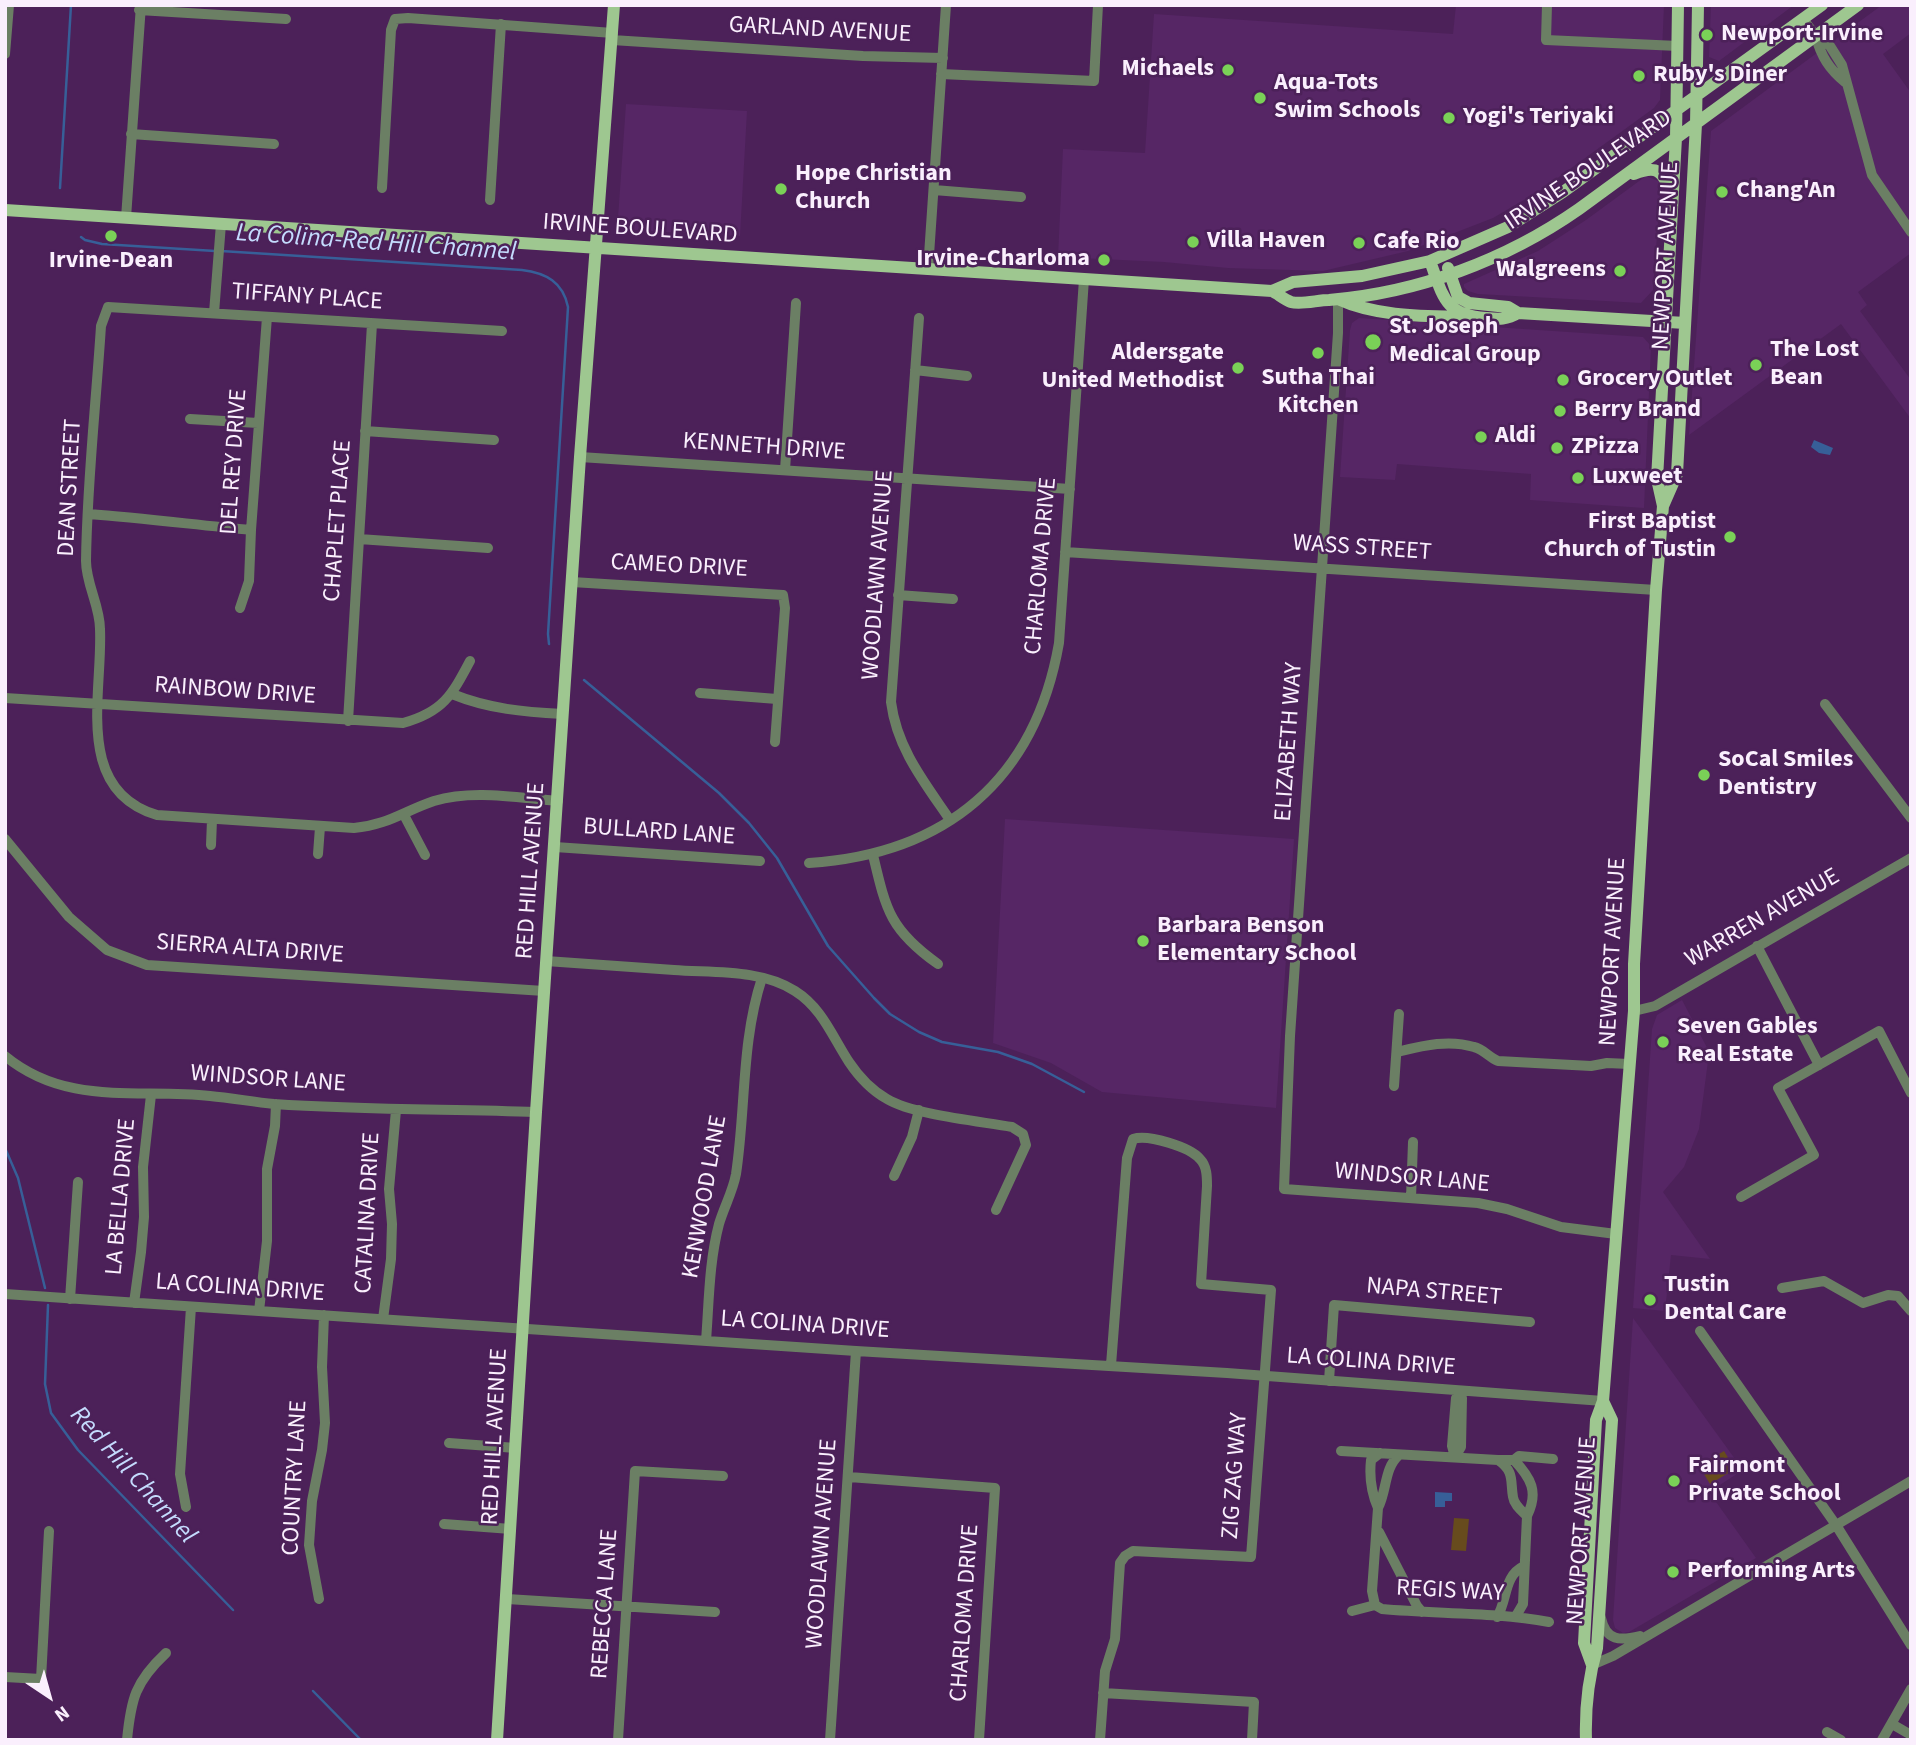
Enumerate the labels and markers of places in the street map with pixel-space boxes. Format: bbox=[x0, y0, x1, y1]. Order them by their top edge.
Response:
place label: Newport-Irvine bbox=[1721, 21, 1883, 49]
marker: Newport-Irvine bbox=[1699, 27, 1715, 43]
place label: Michaels bbox=[1122, 56, 1214, 84]
marker: Michaels bbox=[1220, 62, 1236, 78]
place label: Ruby's Diner bbox=[1653, 62, 1787, 90]
marker: Ruby's Diner bbox=[1631, 68, 1647, 84]
place label: Aqua-Tots Swim Schools bbox=[1274, 70, 1420, 126]
marker: Aqua-Tots Swim Schools bbox=[1252, 90, 1268, 106]
place label: Yogi's Teriyaki bbox=[1463, 104, 1614, 132]
marker: Yogi's Teriyaki bbox=[1441, 110, 1457, 126]
place label: Hope Christian Church bbox=[795, 161, 952, 217]
place label: Chang'An bbox=[1736, 178, 1836, 206]
marker: Hope Christian Church bbox=[773, 181, 789, 197]
marker: Chang'An bbox=[1714, 184, 1730, 200]
marker: Irvine-Dean bbox=[103, 228, 119, 244]
place label: Villa Haven bbox=[1207, 228, 1325, 256]
place label: Cafe Rio bbox=[1373, 229, 1459, 257]
marker: Villa Haven bbox=[1185, 234, 1201, 250]
marker: Cafe Rio bbox=[1351, 235, 1367, 251]
place label: Irvine-Charloma bbox=[916, 246, 1090, 274]
place label: Irvine-Dean bbox=[49, 248, 173, 276]
marker: Irvine-Charloma bbox=[1096, 252, 1112, 268]
place label: Walgreens bbox=[1496, 257, 1606, 285]
marker: Walgreens bbox=[1612, 263, 1628, 279]
place label: St. Joseph Medical Group bbox=[1389, 314, 1541, 370]
marker: St. Joseph Medical Group bbox=[1363, 332, 1383, 352]
place label: The Lost Bean bbox=[1770, 337, 1859, 393]
place label: Aldersgate United Methodist bbox=[1042, 340, 1224, 396]
marker: Sutha Thai Kitchen bbox=[1310, 345, 1326, 361]
marker: The Lost Bean bbox=[1748, 357, 1764, 373]
marker: Aldersgate United Methodist bbox=[1230, 360, 1246, 376]
place label: Sutha Thai Kitchen bbox=[1261, 365, 1375, 421]
place label: Grocery Outlet bbox=[1577, 366, 1732, 394]
marker: Grocery Outlet bbox=[1555, 372, 1571, 388]
place label: Berry Brand bbox=[1574, 397, 1701, 425]
marker: Berry Brand bbox=[1552, 403, 1568, 419]
place label: Aldi bbox=[1495, 423, 1536, 451]
marker: Aldi bbox=[1473, 429, 1489, 445]
place label: ZPizza bbox=[1571, 434, 1639, 462]
marker: ZPizza bbox=[1549, 440, 1565, 456]
place label: Luxweet bbox=[1592, 464, 1682, 492]
marker: Luxweet bbox=[1570, 470, 1586, 486]
place label: First Baptist Church of Tustin bbox=[1544, 509, 1716, 565]
marker: First Baptist Church of Tustin bbox=[1722, 529, 1738, 545]
place label: SoCal Smiles Dentistry bbox=[1718, 747, 1853, 803]
marker: SoCal Smiles Dentistry bbox=[1696, 767, 1712, 783]
place label: Barbara Benson Elementary School bbox=[1157, 913, 1356, 969]
marker: Barbara Benson Elementary School bbox=[1135, 933, 1151, 949]
place label: Seven Gables Real Estate bbox=[1677, 1014, 1818, 1070]
marker: Seven Gables Real Estate bbox=[1655, 1034, 1671, 1050]
place label: Tustin Dental Care bbox=[1664, 1272, 1787, 1328]
marker: Tustin Dental Care bbox=[1642, 1292, 1658, 1308]
place label: Fairmont Private School bbox=[1688, 1453, 1841, 1509]
marker: Fairmont Private School bbox=[1666, 1473, 1682, 1489]
place label: Performing Arts bbox=[1687, 1558, 1855, 1586]
marker: Performing Arts bbox=[1665, 1564, 1681, 1580]

